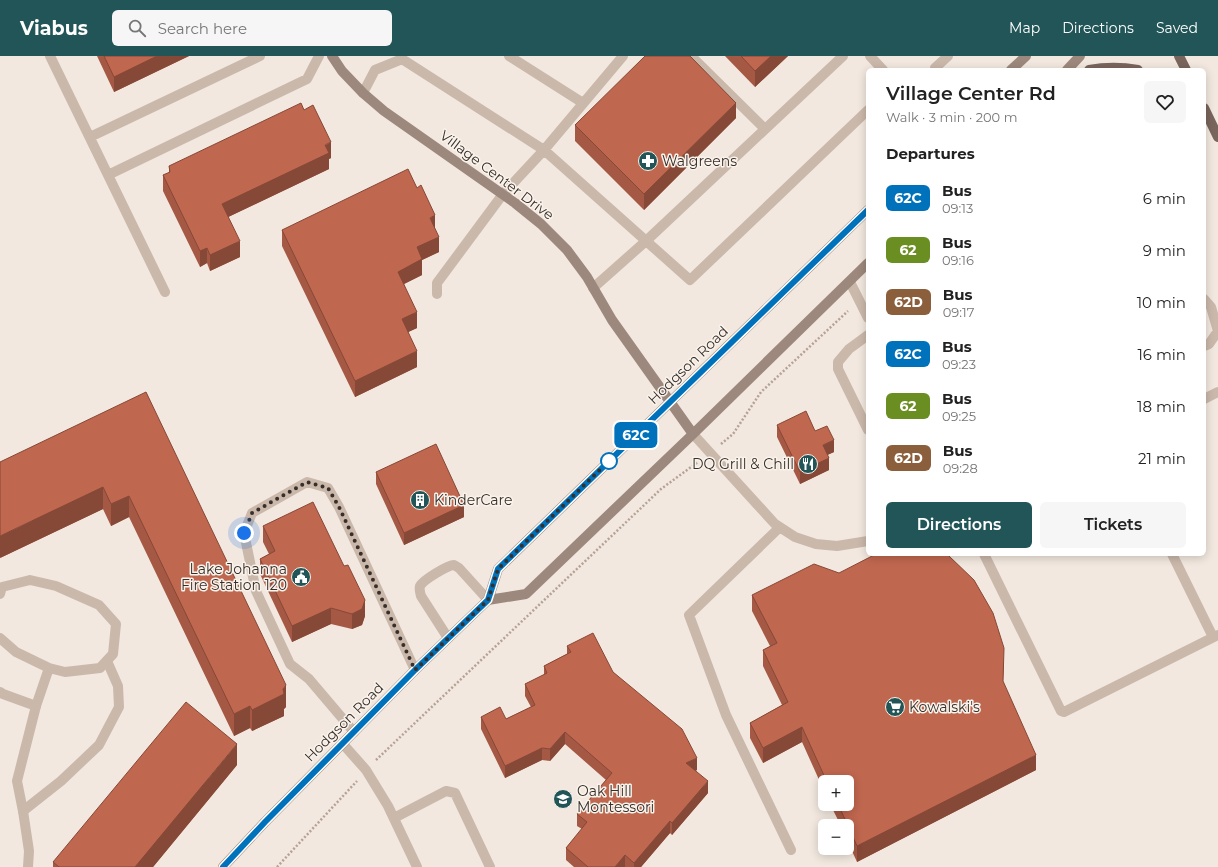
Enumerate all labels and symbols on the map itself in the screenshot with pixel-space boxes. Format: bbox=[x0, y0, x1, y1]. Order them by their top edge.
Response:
street label: Village Center Drive bbox=[436, 126, 558, 224]
pharmacy icon: Walgreens bbox=[637, 150, 659, 172]
place label: Walgreens bbox=[662, 152, 737, 170]
street label: Hodgson Road bbox=[644, 322, 732, 408]
line badge: 62C bbox=[613, 422, 659, 448]
unlabelled marker bbox=[600, 452, 618, 470]
restaurant icon: DQ Grill & Chill bbox=[797, 453, 819, 475]
place label: DQ Grill & Chill bbox=[692, 455, 794, 473]
building icon: KinderCare bbox=[409, 489, 431, 511]
place label: KinderCare bbox=[434, 491, 512, 509]
your location bbox=[234, 523, 254, 543]
place label: Lake Johanna Fire Station 120 bbox=[181, 560, 287, 594]
public building icon: Lake Johanna Fire Station 120 bbox=[290, 566, 312, 588]
street label: Hodgson Road bbox=[301, 679, 387, 765]
supermarket icon: Kowalski's bbox=[884, 696, 906, 718]
place label: Kowalski's bbox=[909, 698, 980, 716]
place label: Oak Hill Montessori bbox=[577, 782, 654, 816]
school or university icon: Oak Hill Montessori bbox=[552, 788, 574, 810]

